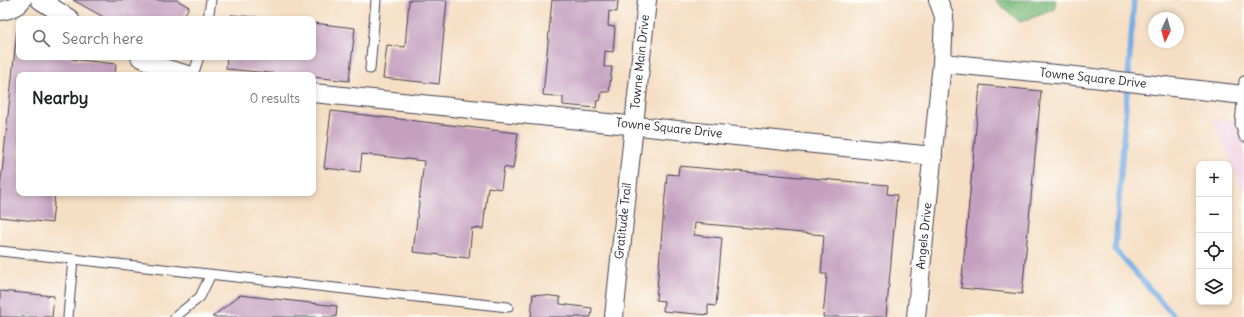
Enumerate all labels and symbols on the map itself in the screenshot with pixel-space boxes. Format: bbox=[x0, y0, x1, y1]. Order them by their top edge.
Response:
north arrow bbox=[1148, 12, 1184, 48]
street label: Towne Main Drive bbox=[627, 14, 652, 110]
street label: Towne Square Drive bbox=[1039, 64, 1147, 91]
street label: Towne Square Drive bbox=[615, 114, 723, 141]
street label: Gratitude Trail bbox=[611, 182, 634, 260]
street label: Angels Drive bbox=[913, 202, 934, 270]

